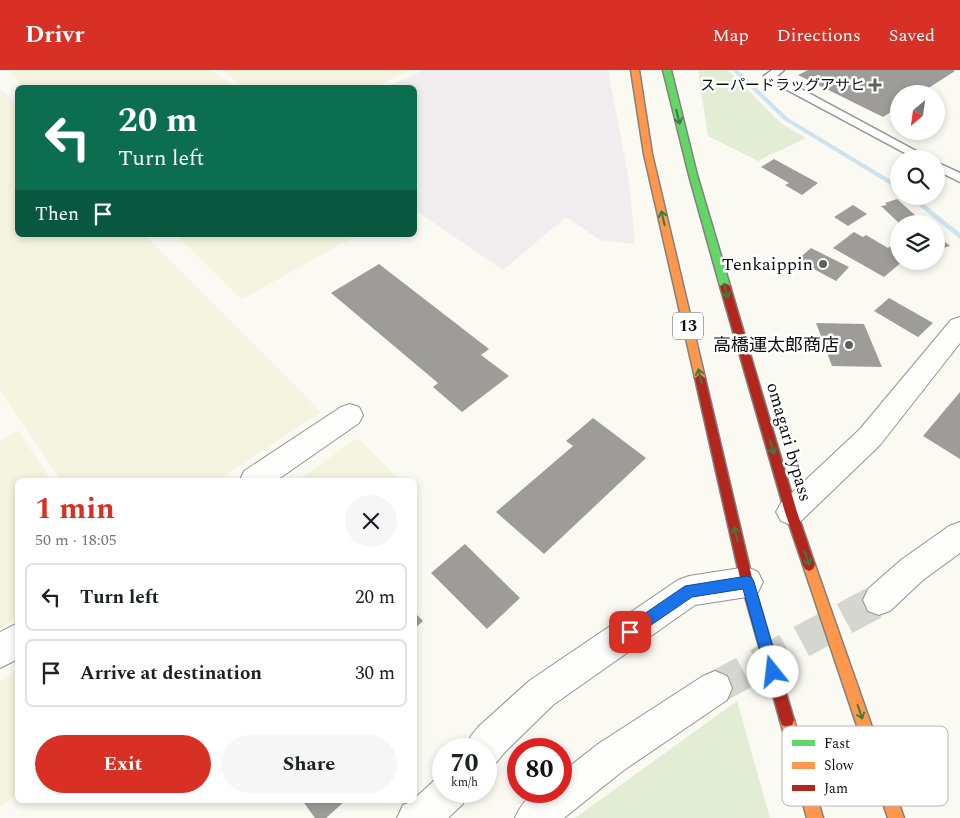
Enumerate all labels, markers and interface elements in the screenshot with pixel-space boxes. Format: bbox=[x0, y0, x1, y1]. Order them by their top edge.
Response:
text: Drivr bbox=[25, 17, 84, 53]
text: Map bbox=[713, 22, 749, 49]
text: Directions bbox=[777, 22, 861, 49]
text: Saved bbox=[889, 22, 935, 49]
place label: スーパードラッグアサヒ bbox=[700, 74, 865, 97]
marker: スーパードラッグアサヒ bbox=[869, 79, 881, 91]
north arrow bbox=[890, 85, 945, 140]
map controls bbox=[890, 85, 945, 270]
text: 20 m bbox=[118, 94, 198, 147]
icon: left bbox=[35, 105, 100, 170]
one-way arrow bbox=[674, 109, 683, 125]
text: Turn left bbox=[118, 142, 204, 175]
button: search bbox=[890, 150, 945, 205]
text: Then bbox=[35, 200, 79, 229]
icon: arrive bbox=[89, 200, 117, 228]
one-way arrow bbox=[658, 210, 667, 226]
button: layers bbox=[890, 215, 945, 270]
place label: Tenkaippin bbox=[722, 251, 813, 278]
marker: Tenkaippin bbox=[817, 258, 829, 270]
one-way arrow bbox=[722, 282, 732, 298]
road number: 13 bbox=[673, 312, 703, 340]
place label: 高橋運太郎商店 bbox=[713, 332, 839, 359]
marker: 高橋運太郎商店 bbox=[843, 339, 855, 351]
one-way arrow bbox=[695, 368, 704, 384]
street label: omagari bypass bbox=[759, 379, 819, 505]
one-way arrow bbox=[768, 438, 778, 454]
text: 1 min bbox=[35, 486, 115, 532]
button: close bbox=[345, 495, 397, 547]
one-way arrow bbox=[731, 527, 740, 543]
text: 50 m · 18:05 bbox=[35, 528, 117, 552]
one-way arrow bbox=[803, 550, 812, 565]
icon: left bbox=[37, 583, 65, 611]
text: Turn left bbox=[80, 583, 159, 612]
text: 20 m bbox=[355, 583, 395, 612]
pin bbox=[609, 611, 651, 653]
icon: arrive bbox=[616, 618, 644, 646]
position arrow bbox=[746, 645, 798, 697]
icon: arrive bbox=[37, 659, 65, 687]
text: Arrive at destination bbox=[80, 659, 262, 688]
text: 30 m bbox=[355, 659, 395, 688]
one-way arrow bbox=[856, 704, 865, 719]
legend bbox=[782, 726, 948, 806]
text: Fast bbox=[824, 733, 850, 754]
button: Exit bbox=[35, 735, 211, 793]
button: Share bbox=[221, 735, 397, 793]
speed limit sign: 80 bbox=[507, 738, 572, 803]
text: 70 bbox=[450, 745, 479, 783]
text: Slow bbox=[824, 755, 854, 776]
text: km/h bbox=[451, 773, 478, 792]
text: Jam bbox=[824, 778, 848, 799]

